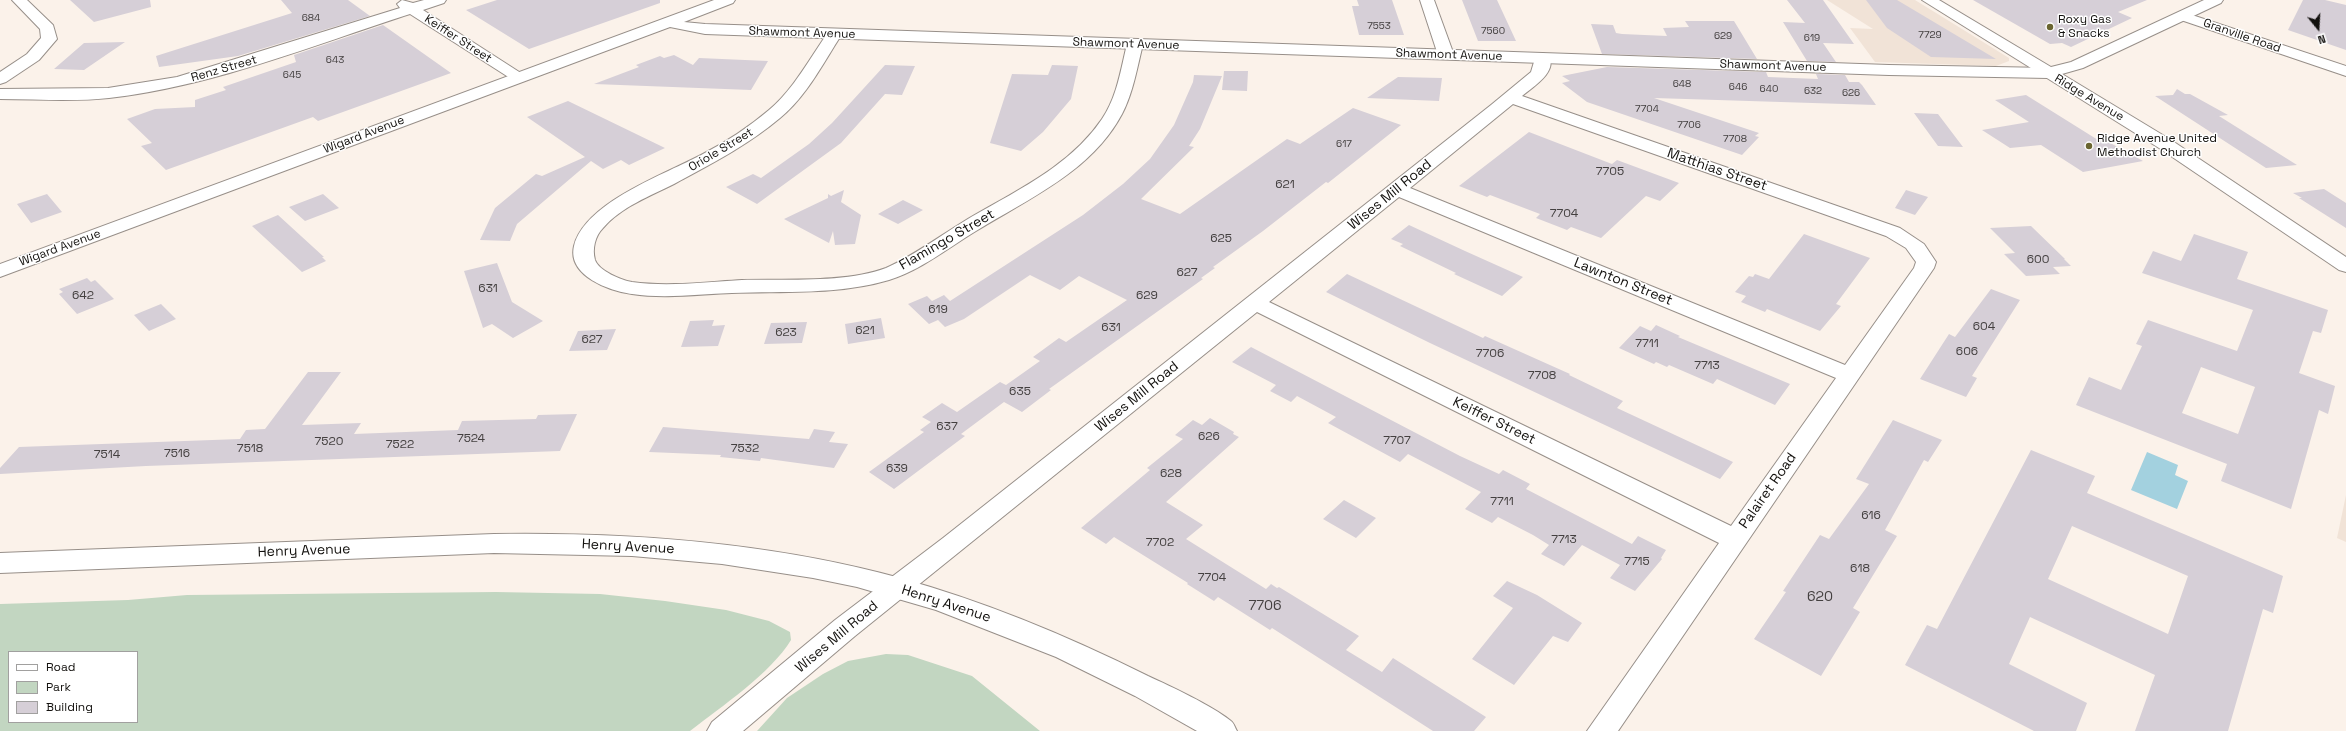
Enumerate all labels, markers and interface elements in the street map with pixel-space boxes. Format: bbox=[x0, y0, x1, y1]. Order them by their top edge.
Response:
north arrow bbox=[2298, 8, 2338, 48]
house number: 684 bbox=[302, 12, 320, 24]
street label: Keiffer Street bbox=[422, 12, 494, 66]
place label: Roxy Gas & Snacks bbox=[2058, 13, 2111, 41]
street label: Granville Road bbox=[2201, 16, 2283, 56]
house number: 7553 bbox=[1367, 20, 1391, 32]
marker: Roxy Gas & Snacks bbox=[2045, 22, 2055, 32]
street label: Shawmont Avenue bbox=[748, 24, 856, 42]
house number: 7560 bbox=[1481, 25, 1505, 37]
house number: 7729 bbox=[1918, 29, 1942, 41]
house number: 629 bbox=[1714, 30, 1732, 42]
house number: 619 bbox=[1804, 32, 1820, 44]
text: N bbox=[2316, 32, 2327, 47]
street label: Shawmont Avenue bbox=[1072, 35, 1180, 53]
street label: Shawmont Avenue bbox=[1395, 46, 1503, 64]
street label: Renz Street bbox=[189, 53, 259, 85]
house number: 643 bbox=[326, 54, 344, 66]
street label: Shawmont Avenue bbox=[1719, 57, 1827, 75]
house number: 645 bbox=[283, 69, 301, 81]
street label: Ridge Avenue bbox=[2052, 72, 2126, 124]
house number: 648 bbox=[1673, 78, 1691, 90]
house number: 646 bbox=[1729, 81, 1747, 93]
house number: 640 bbox=[1760, 83, 1778, 95]
house number: 632 bbox=[1804, 85, 1822, 97]
house number: 626 bbox=[1842, 87, 1860, 99]
house number: 7704 bbox=[1635, 103, 1659, 115]
street label: Wigard Avenue bbox=[321, 113, 407, 157]
house number: 7706 bbox=[1677, 119, 1701, 131]
street label: Oriole Street bbox=[686, 125, 756, 175]
place label: Ridge Avenue United Methodist Church bbox=[2097, 132, 2217, 160]
house number: 7708 bbox=[1723, 133, 1747, 145]
house number: 617 bbox=[1336, 138, 1352, 150]
marker: Ridge Avenue United Methodist Church bbox=[2084, 141, 2094, 151]
street label: Matthias Street bbox=[1665, 145, 1769, 195]
street label: Wises Mill Road bbox=[1345, 156, 1435, 234]
house number: 7705 bbox=[1596, 165, 1624, 179]
house number: 621 bbox=[1275, 178, 1295, 192]
street label: Flamingo Street bbox=[896, 206, 998, 274]
house number: 7704 bbox=[1550, 207, 1578, 221]
street label: Wigard Avenue bbox=[17, 227, 103, 269]
house number: 625 bbox=[1210, 232, 1232, 246]
house number: 600 bbox=[2027, 253, 2049, 267]
street label: Lawnton Street bbox=[1571, 255, 1675, 309]
house number: 627 bbox=[1176, 266, 1198, 280]
house number: 631 bbox=[478, 282, 498, 296]
house number: 642 bbox=[72, 289, 94, 303]
house number: 629 bbox=[1136, 289, 1158, 303]
house number: 619 bbox=[928, 303, 948, 317]
house number: 604 bbox=[1973, 320, 1995, 334]
house number: 631 bbox=[1101, 321, 1121, 335]
house number: 621 bbox=[855, 324, 875, 338]
house number: 623 bbox=[775, 326, 797, 340]
house number: 627 bbox=[581, 333, 603, 347]
house number: 7711 bbox=[1635, 337, 1659, 351]
house number: 606 bbox=[1956, 345, 1978, 359]
house number: 7706 bbox=[1476, 347, 1504, 361]
street label: Wises Mill Road bbox=[1092, 358, 1182, 436]
house number: 7713 bbox=[1694, 359, 1720, 373]
house number: 7708 bbox=[1528, 369, 1556, 383]
house number: 635 bbox=[1009, 385, 1031, 399]
street label: Keiffer Street bbox=[1450, 394, 1538, 448]
house number: 637 bbox=[936, 420, 958, 434]
house number: 626 bbox=[1198, 430, 1220, 444]
house number: 7524 bbox=[457, 432, 485, 446]
house number: 7707 bbox=[1383, 434, 1411, 448]
house number: 7520 bbox=[315, 435, 343, 449]
house number: 7522 bbox=[386, 438, 414, 452]
house number: 7518 bbox=[237, 442, 263, 456]
house number: 7532 bbox=[731, 442, 759, 456]
house number: 7516 bbox=[164, 447, 190, 461]
house number: 7514 bbox=[94, 448, 120, 462]
street label: Palairet Road bbox=[1736, 450, 1800, 532]
house number: 639 bbox=[886, 462, 908, 476]
house number: 628 bbox=[1160, 467, 1182, 481]
house number: 7711 bbox=[1490, 495, 1514, 509]
house number: 616 bbox=[1861, 509, 1881, 523]
house number: 7713 bbox=[1551, 533, 1577, 547]
street label: Henry Avenue bbox=[581, 536, 675, 558]
house number: 7702 bbox=[1146, 536, 1174, 550]
street label: Henry Avenue bbox=[257, 541, 351, 561]
house number: 7715 bbox=[1624, 555, 1650, 569]
house number: 618 bbox=[1850, 562, 1870, 576]
house number: 7704 bbox=[1198, 571, 1226, 585]
street label: Henry Avenue bbox=[899, 582, 993, 626]
house number: 620 bbox=[1807, 589, 1833, 605]
street label: Wises Mill Road bbox=[792, 598, 882, 676]
house number: 7706 bbox=[1248, 598, 1282, 614]
legend bbox=[8, 651, 138, 723]
text: Road bbox=[46, 659, 75, 675]
text: Park bbox=[46, 679, 71, 695]
text: Building bbox=[46, 699, 93, 715]

